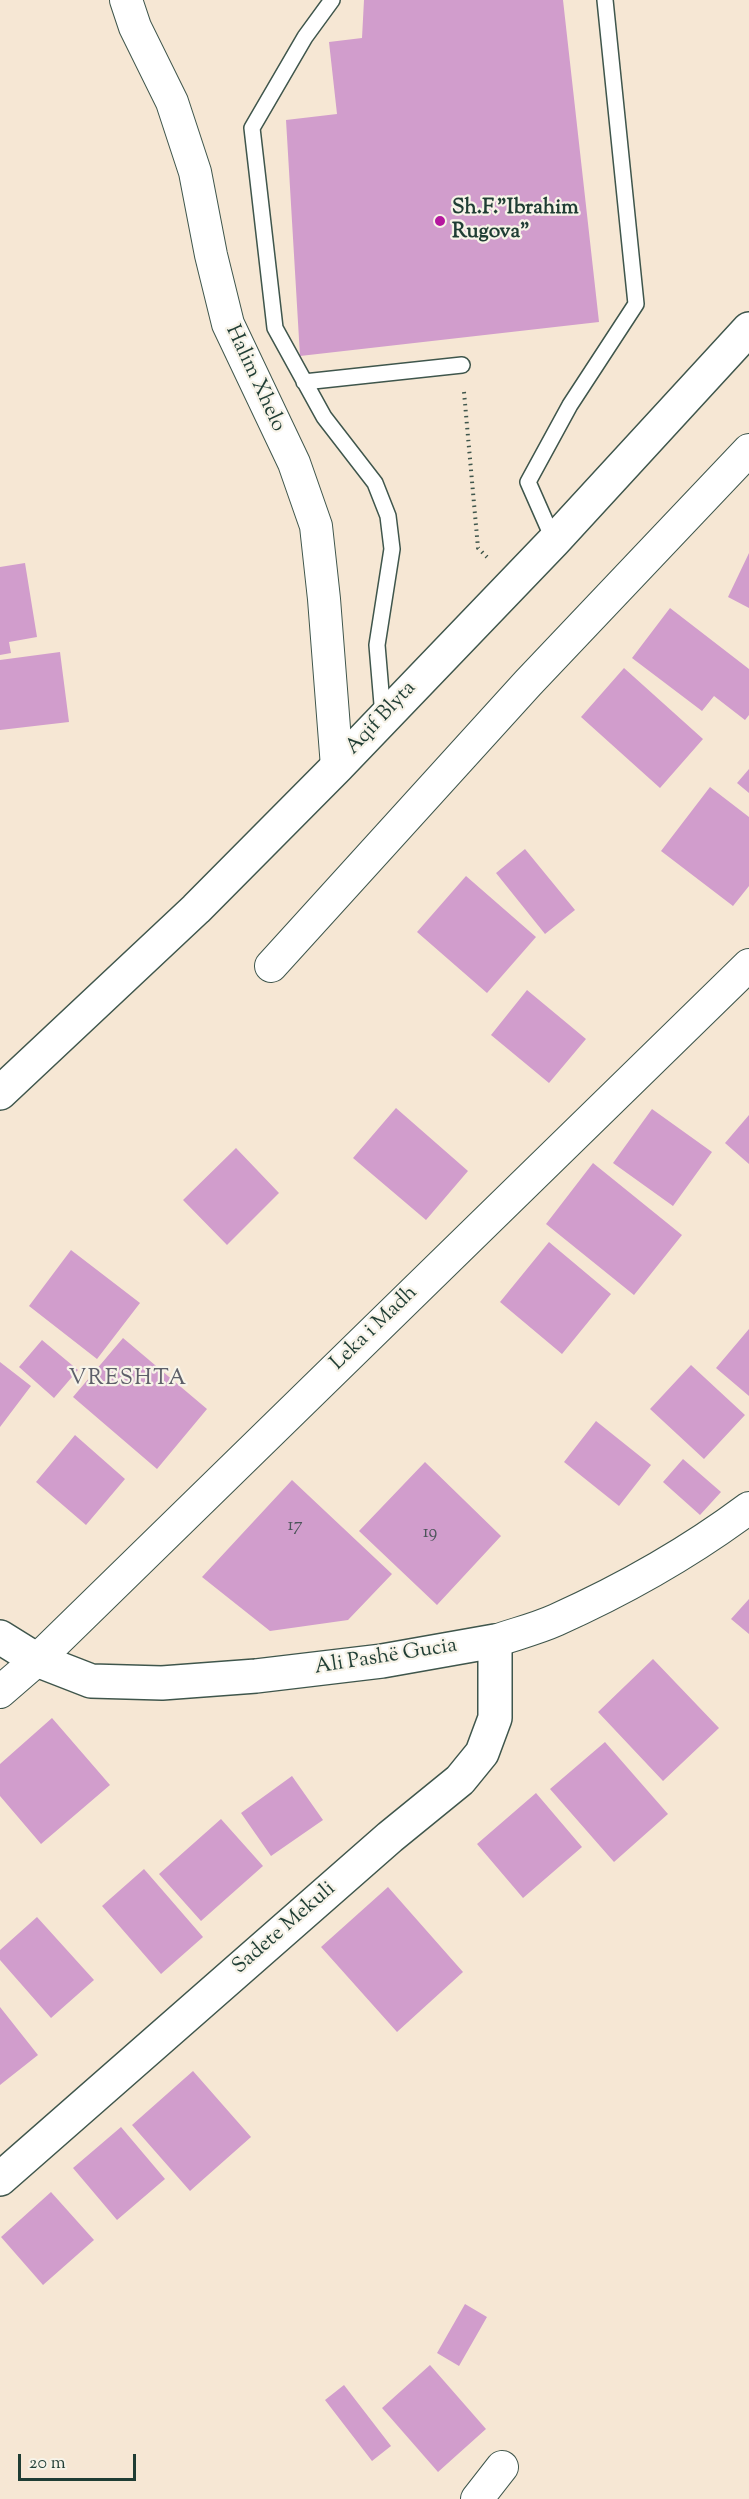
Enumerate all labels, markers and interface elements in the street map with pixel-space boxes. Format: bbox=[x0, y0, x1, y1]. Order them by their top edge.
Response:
place label: Sh.F."Ibrahim Rugova" bbox=[452, 196, 579, 246]
marker: Sh.F."Ibrahim Rugova" bbox=[433, 214, 447, 228]
street label: Halim Xhelo bbox=[218, 322, 290, 436]
street label: Aqif Blyta bbox=[342, 677, 422, 761]
street label: Leka i Madh bbox=[326, 1281, 424, 1377]
district label: VRESHTA bbox=[68, 1367, 188, 1393]
house number: 17 bbox=[287, 1516, 303, 1538]
house number: 19 bbox=[423, 1523, 437, 1545]
street label: Ali Pashë Gucia bbox=[313, 1634, 459, 1682]
street label: Sadete Mekuli bbox=[228, 1877, 342, 1981]
scale bar bbox=[21, 2442, 140, 2480]
text: 20 m bbox=[29, 2451, 66, 2477]

